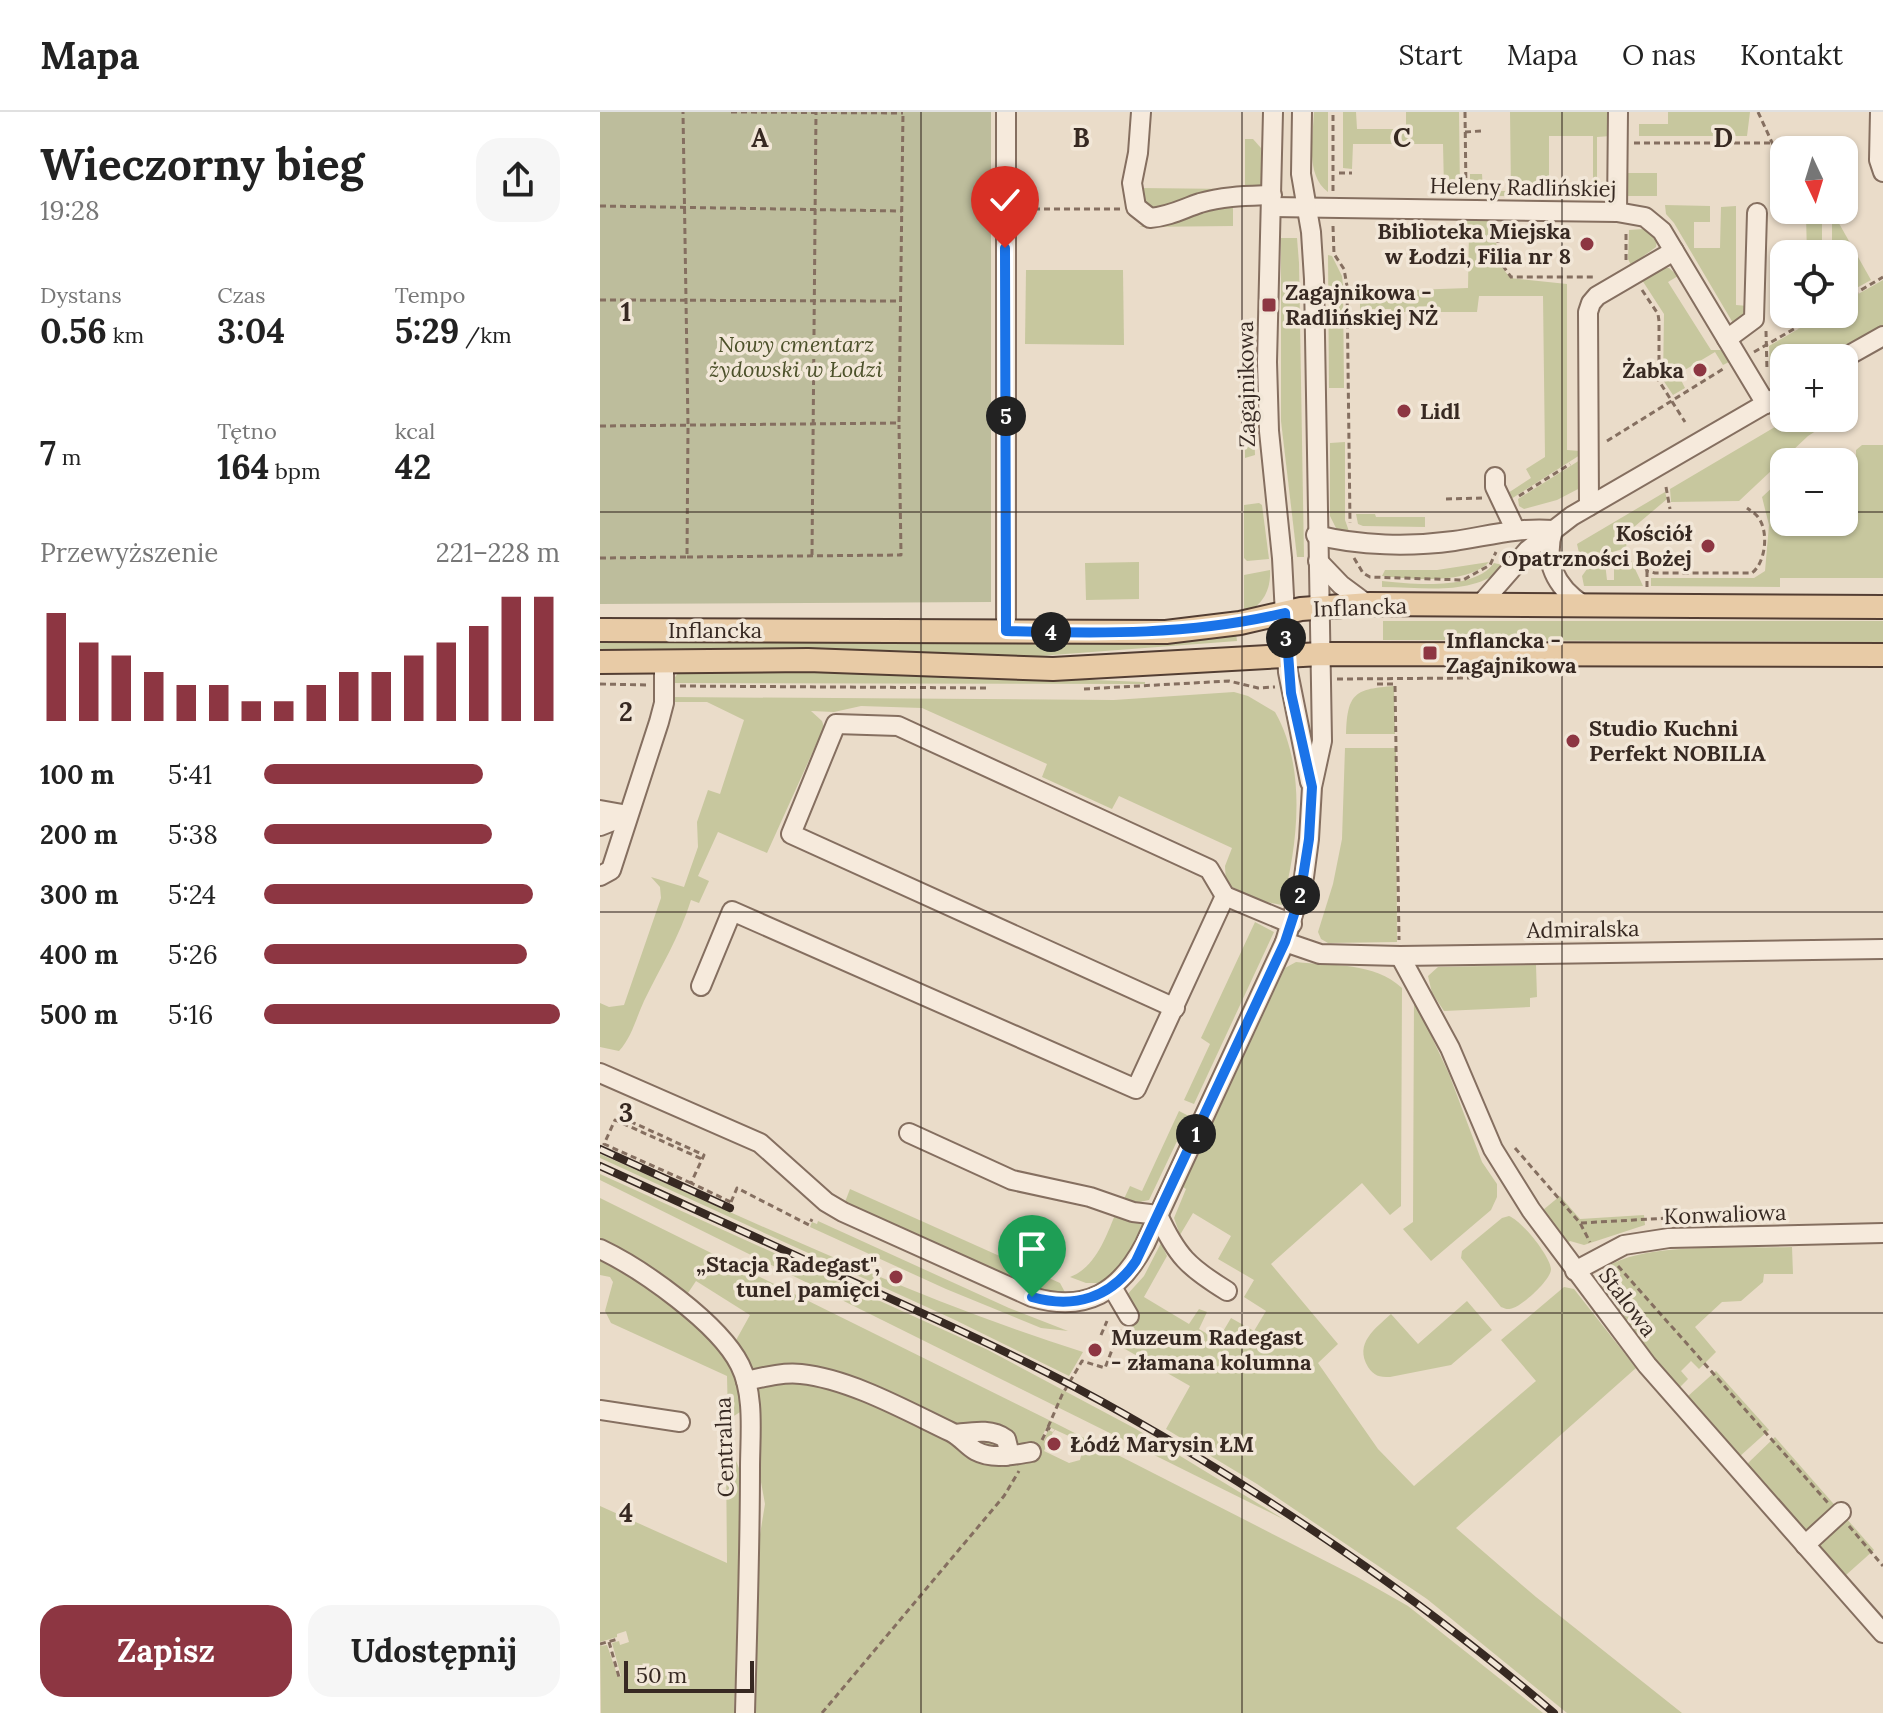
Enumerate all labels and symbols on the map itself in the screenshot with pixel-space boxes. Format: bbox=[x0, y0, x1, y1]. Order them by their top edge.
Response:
text: A bbox=[751, 121, 769, 154]
text: B bbox=[1072, 121, 1090, 154]
text: C bbox=[1393, 121, 1411, 154]
text: D bbox=[1713, 121, 1733, 154]
north arrow bbox=[1770, 136, 1858, 224]
pin bbox=[971, 166, 1039, 248]
street label: Heleny Radlińskiej bbox=[1429, 171, 1617, 203]
place label: Biblioteka Miejska w Łodzi, Filia nr 8 bbox=[1377, 217, 1571, 270]
marker: Biblioteka Miejska w Łodzi, Filia nr 8 bbox=[1578, 235, 1596, 253]
place label: Zagajnikowa - Radlińskiej NŻ bbox=[1285, 278, 1438, 331]
text: 1 bbox=[621, 295, 631, 328]
marker: Zagajnikowa - Radlińskiej NŻ bbox=[1260, 296, 1278, 314]
street label: Zagajnikowa bbox=[1231, 320, 1261, 448]
park label: Nowy cmentarz żydowski w Łodzi bbox=[709, 330, 883, 383]
place label: Żabka bbox=[1622, 356, 1684, 384]
marker: Żabka bbox=[1691, 361, 1709, 379]
pin: 5 bbox=[986, 396, 1026, 436]
place label: Lidl bbox=[1420, 397, 1461, 425]
marker: Lidl bbox=[1395, 402, 1413, 420]
place label: Kościół Opatrzności Bożej bbox=[1501, 519, 1693, 572]
marker: Kościół Opatrzności Bożej bbox=[1699, 537, 1717, 555]
street label: Inflancka bbox=[1312, 591, 1408, 623]
pin: 4 bbox=[1031, 612, 1071, 652]
street label: Inflancka bbox=[668, 616, 762, 644]
pin: 3 bbox=[1266, 618, 1306, 658]
place label: Inflancka - Zagajnikowa bbox=[1446, 626, 1577, 679]
marker: Inflancka - Zagajnikowa bbox=[1421, 644, 1439, 662]
text: 2 bbox=[619, 695, 633, 728]
place label: Studio Kuchni Perfekt NOBILIA bbox=[1589, 714, 1766, 767]
marker: Studio Kuchni Perfekt NOBILIA bbox=[1564, 732, 1582, 750]
pin: 2 bbox=[1280, 875, 1320, 915]
street label: Admiralska bbox=[1525, 914, 1640, 944]
text: 3 bbox=[619, 1096, 633, 1129]
pin: 1 bbox=[1176, 1114, 1216, 1154]
street label: Konwaliowa bbox=[1663, 1198, 1787, 1230]
pin bbox=[998, 1215, 1066, 1297]
place label: „Stacja Radegast", tunel pamięci bbox=[696, 1250, 880, 1303]
street label: Stalowa bbox=[1593, 1262, 1663, 1342]
marker: „Stacja Radegast", tunel pamięci bbox=[887, 1268, 905, 1286]
place label: Muzeum Radegast - złamana kolumna bbox=[1111, 1323, 1312, 1376]
marker: Muzeum Radegast - złamana kolumna bbox=[1086, 1341, 1104, 1359]
street label: Centralna bbox=[708, 1396, 740, 1498]
place label: Łódź Marysin ŁM bbox=[1070, 1430, 1254, 1458]
marker: Łódź Marysin ŁM bbox=[1045, 1435, 1063, 1453]
text: 4 bbox=[619, 1496, 633, 1529]
scale bar bbox=[624, 1657, 754, 1693]

